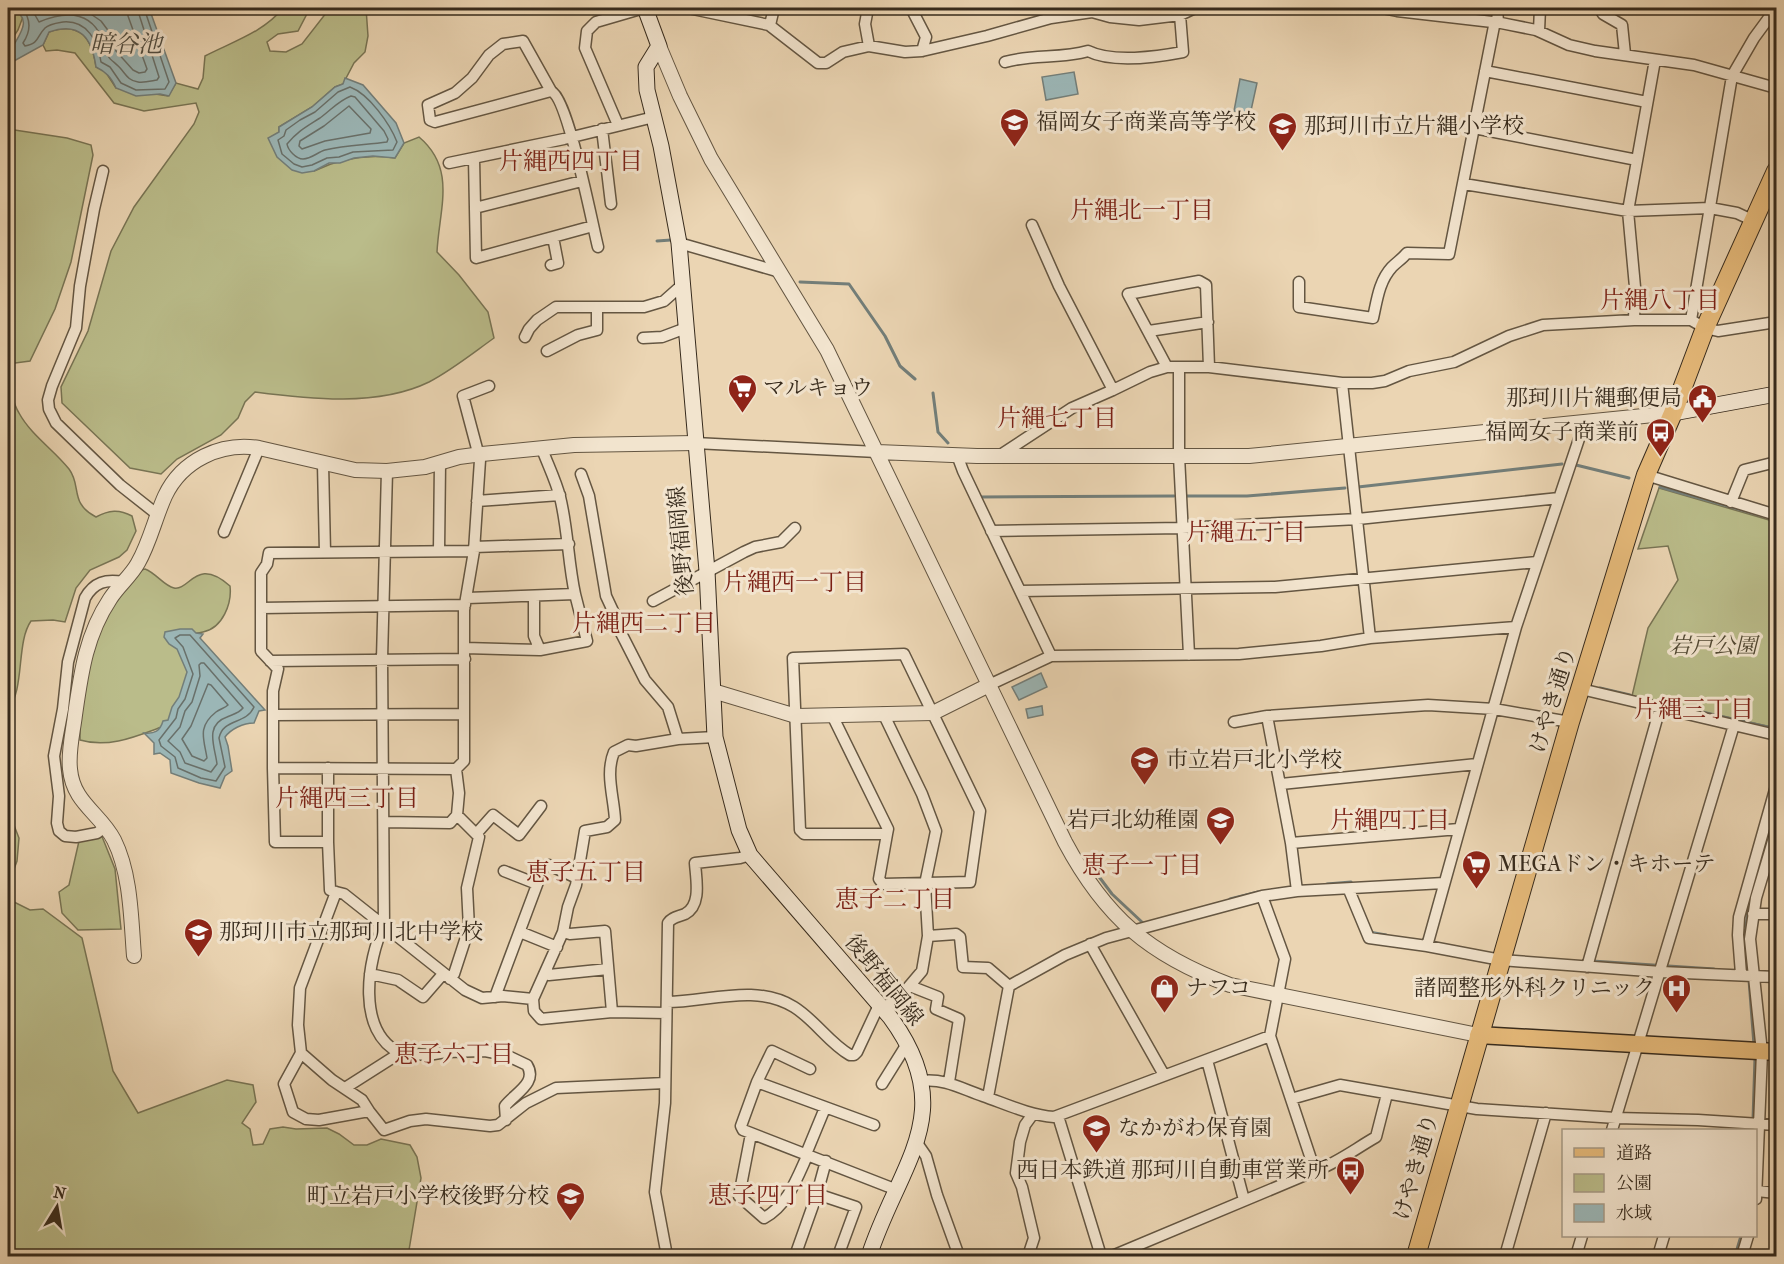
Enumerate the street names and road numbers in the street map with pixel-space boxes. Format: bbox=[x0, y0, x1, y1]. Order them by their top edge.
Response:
street label: 後野福岡線 bbox=[663, 485, 699, 597]
street label: けやき通り bbox=[1524, 644, 1582, 756]
street label: 後野福岡線 bbox=[839, 929, 929, 1031]
street label: けやき通り bbox=[1388, 1111, 1444, 1223]

